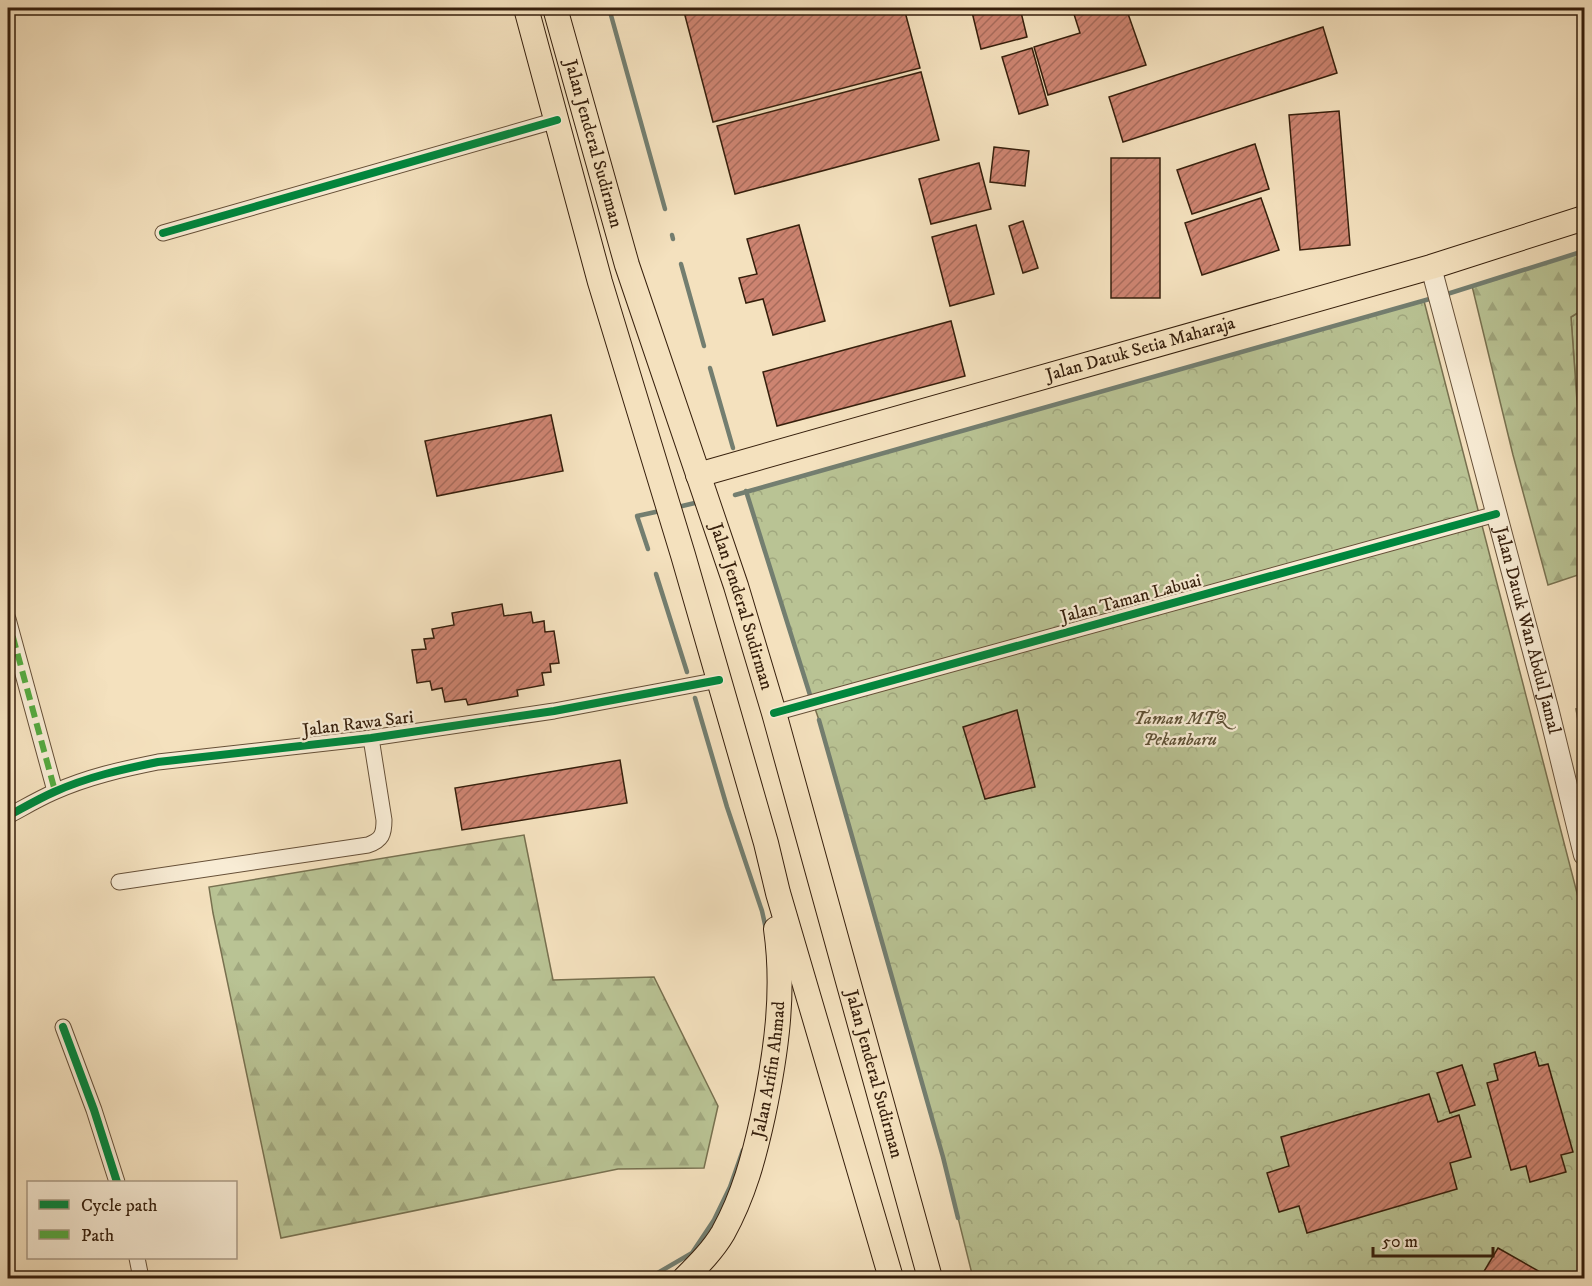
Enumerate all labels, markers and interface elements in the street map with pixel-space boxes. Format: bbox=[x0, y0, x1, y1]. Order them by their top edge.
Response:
street label: Jalan Jenderal Sudirman bbox=[558, 55, 627, 231]
street label: Jalan Datuk Setia Maharaja bbox=[1042, 312, 1238, 387]
street label: Jalan Jenderal Sudirman bbox=[704, 518, 778, 693]
street label: Jalan Datuk Wan Abdul Jamal bbox=[1489, 523, 1565, 737]
street label: Jalan Taman Labuai bbox=[1056, 570, 1204, 629]
street label: Jalan Rawa Sari bbox=[299, 706, 415, 742]
park label: Taman MTQ Pekanbaru bbox=[1133, 708, 1236, 751]
street label: Jalan Jenderal Sudirman bbox=[839, 985, 908, 1161]
street label: Jalan Arifin Ahmad bbox=[747, 1001, 790, 1142]
legend bbox=[27, 1181, 237, 1259]
text: Cycle path bbox=[81, 1195, 158, 1217]
scale bar bbox=[1373, 1220, 1493, 1258]
text: Path bbox=[81, 1225, 115, 1247]
text: 50 m bbox=[1382, 1231, 1418, 1253]

